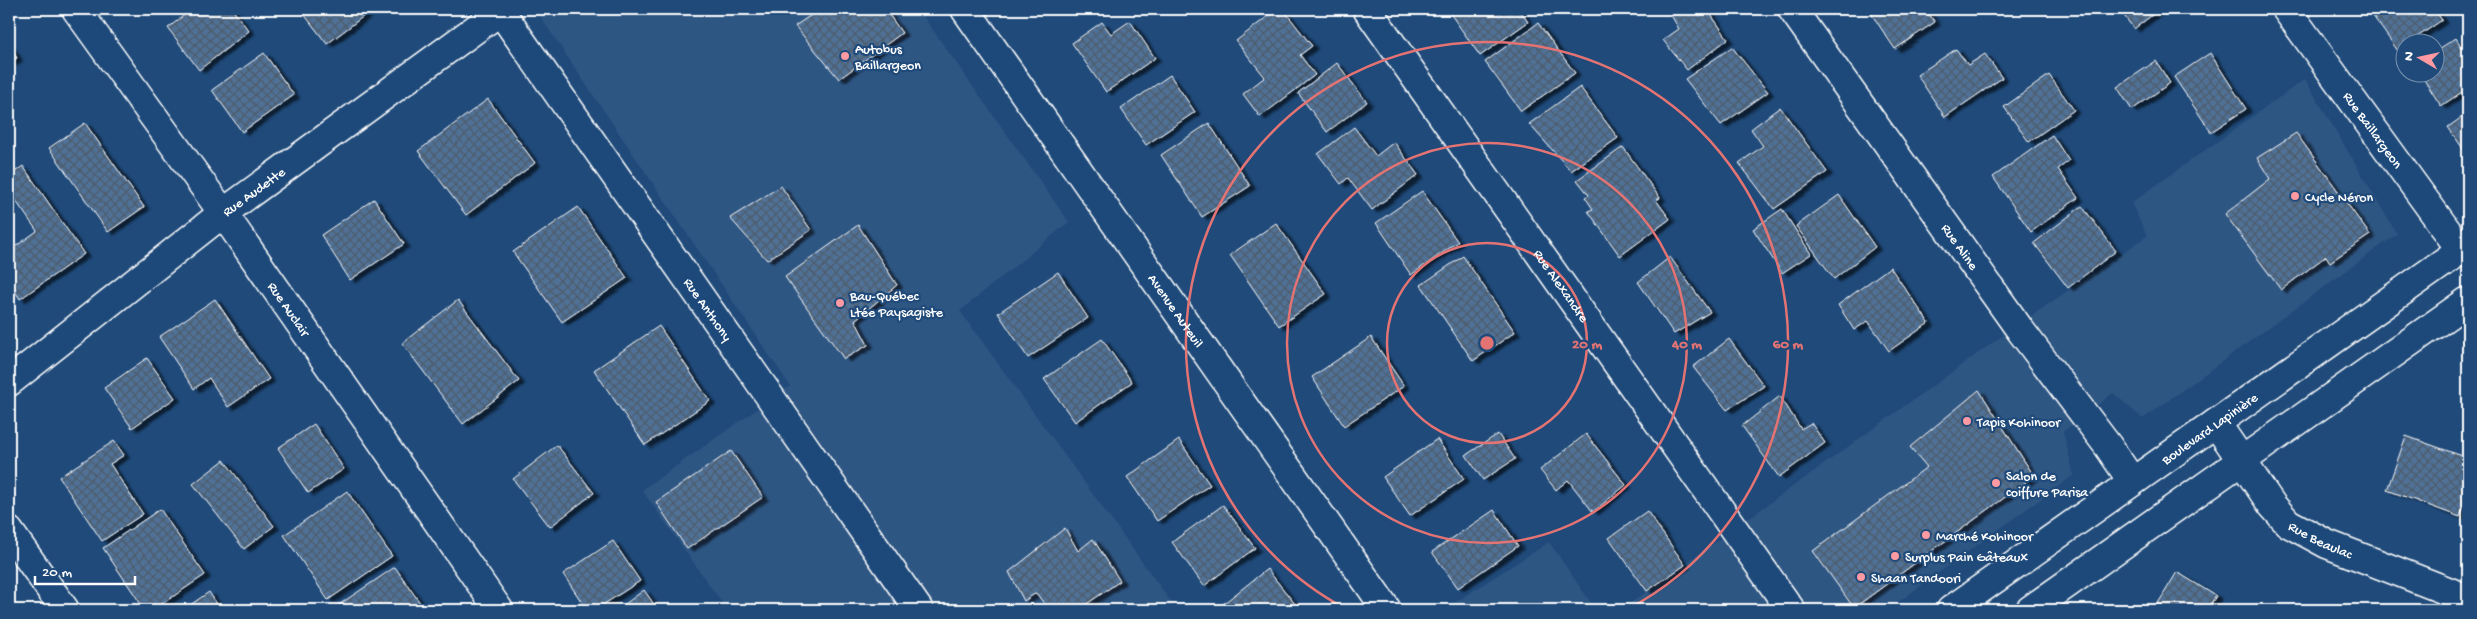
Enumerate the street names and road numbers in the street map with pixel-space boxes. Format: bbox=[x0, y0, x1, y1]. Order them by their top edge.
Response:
street label: Rue Baillargeon bbox=[2338, 89, 2405, 173]
street label: Rue Audette bbox=[220, 164, 290, 222]
street label: Rue Aline bbox=[1936, 221, 1981, 275]
street label: Rue Alexandre bbox=[1528, 247, 1592, 327]
street label: Avenue Auteuil bbox=[1143, 272, 1206, 352]
street label: Rue Anthony bbox=[679, 275, 735, 346]
street label: Rue Auclair bbox=[263, 279, 313, 342]
street label: Boulevard Lapinière bbox=[2158, 390, 2263, 470]
street label: Rue Beaulac bbox=[2285, 519, 2355, 564]

